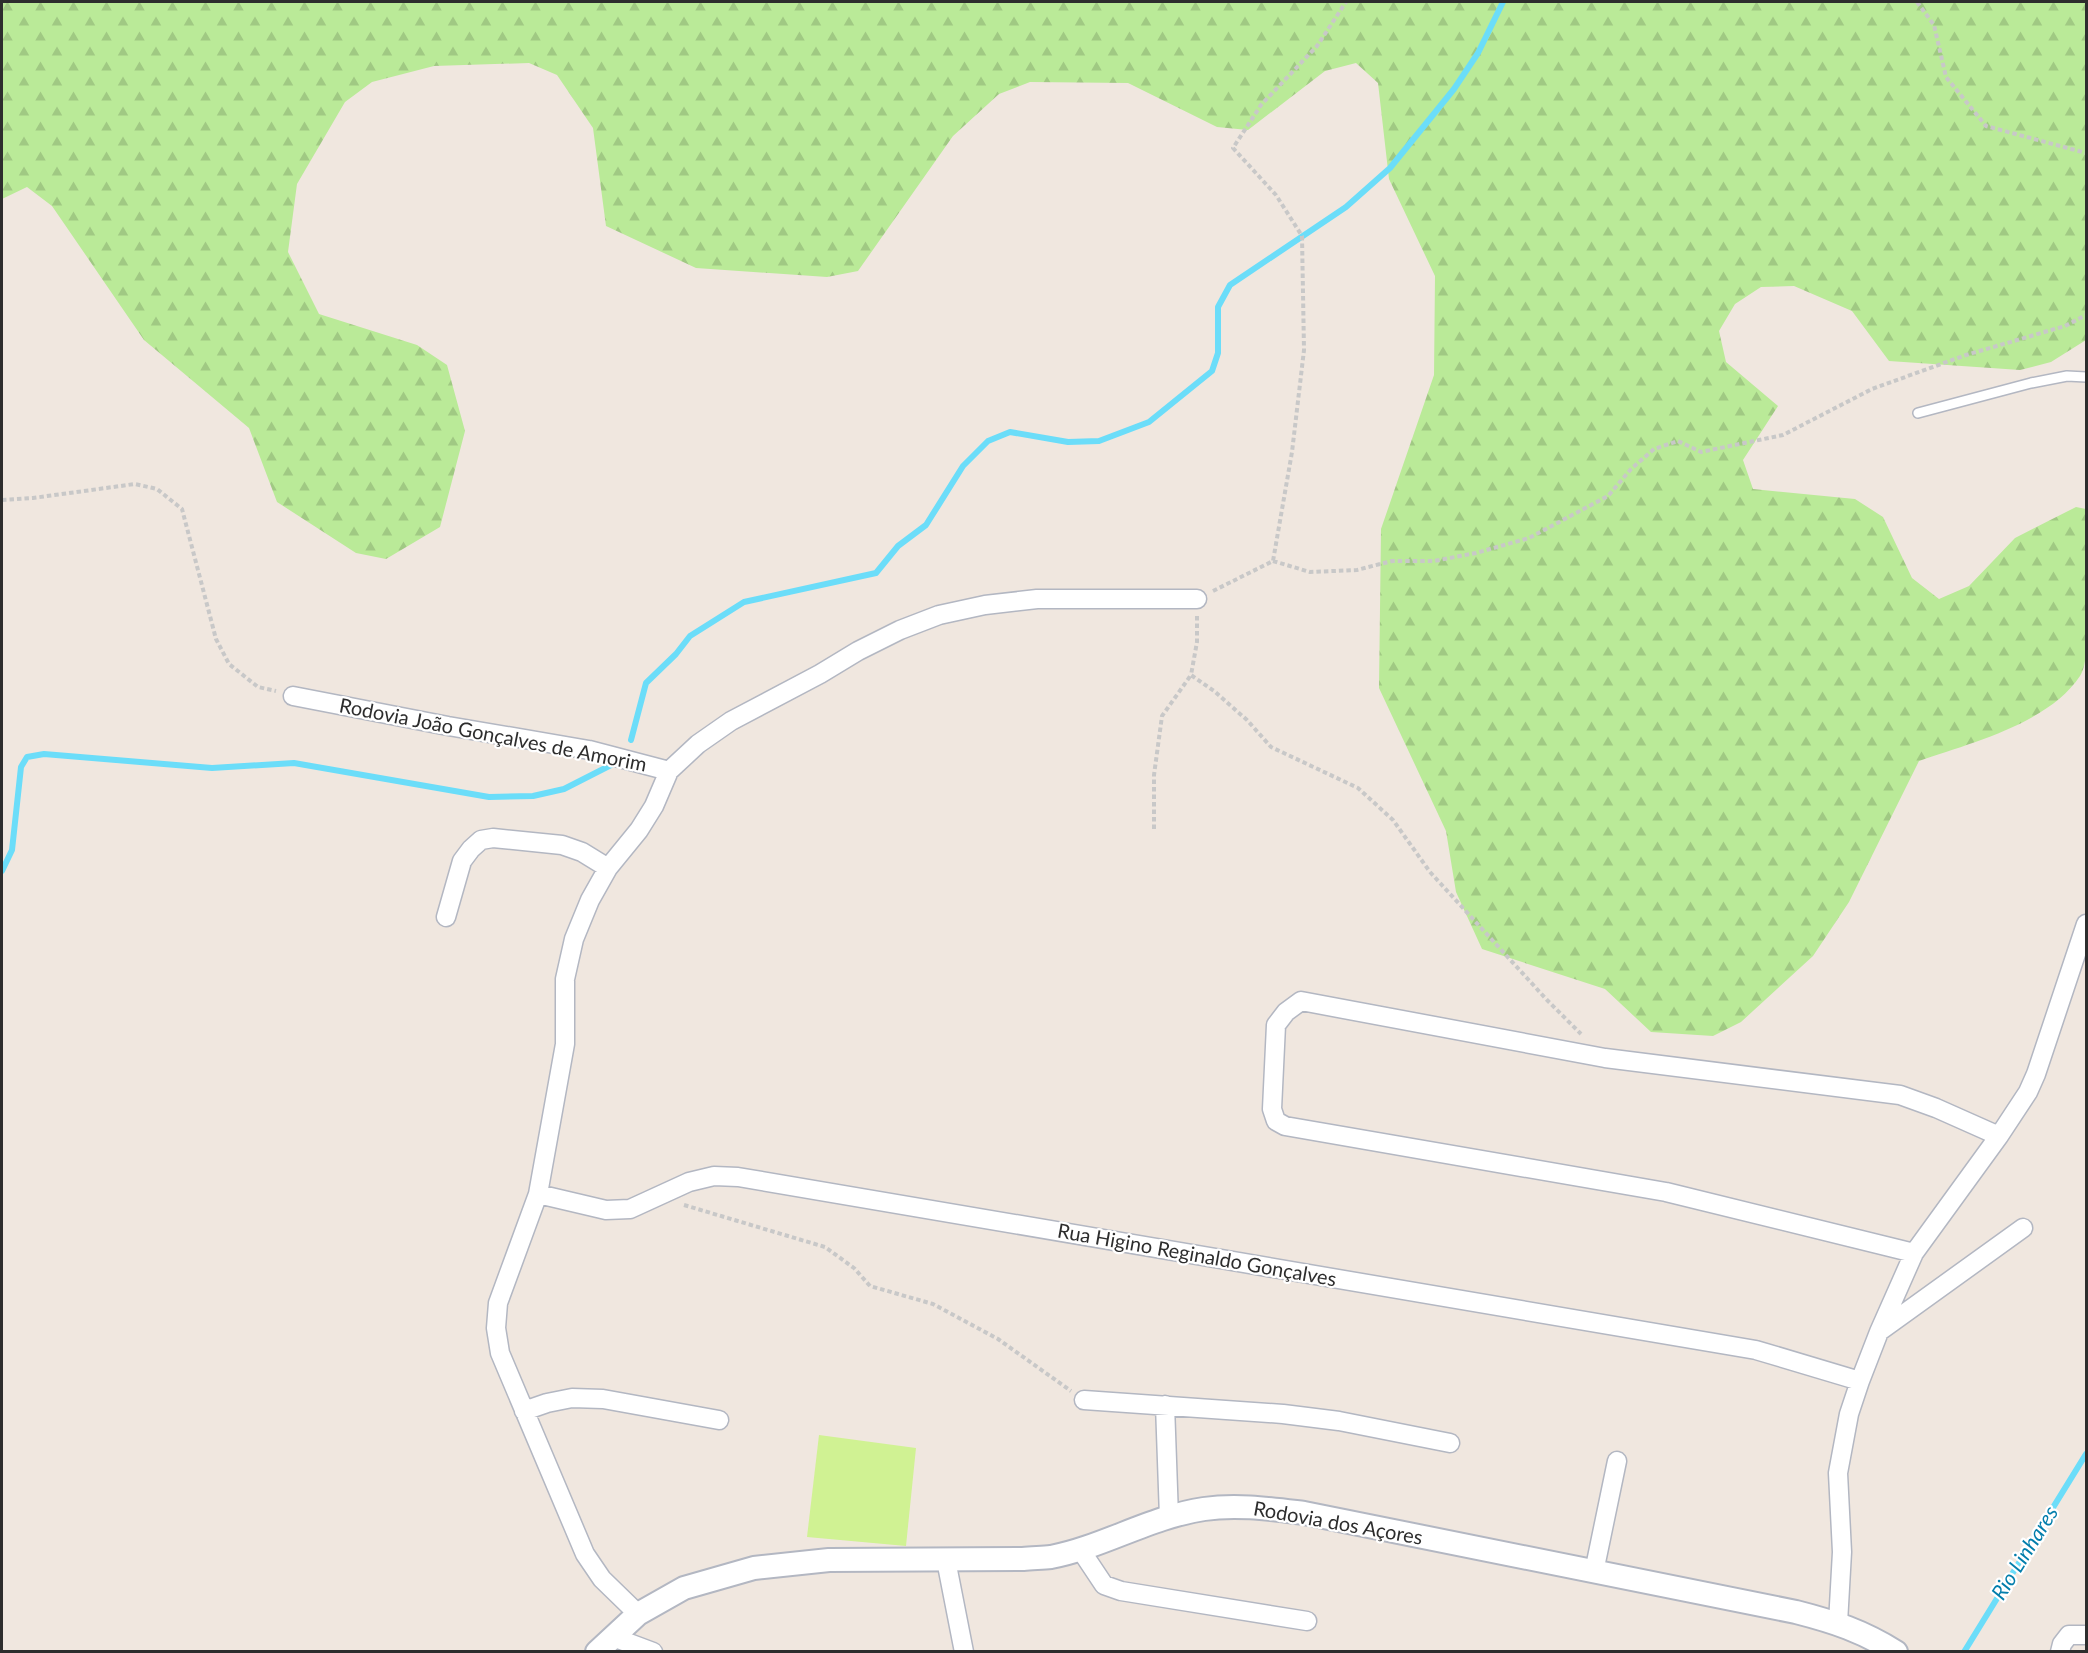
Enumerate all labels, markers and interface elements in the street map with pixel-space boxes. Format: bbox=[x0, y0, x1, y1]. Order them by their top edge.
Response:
street label: Rodovia João Gonçalves de Amorim bbox=[338, 692, 649, 776]
street label: Rua Higino Reginaldo Gonçalves bbox=[1056, 1218, 1338, 1290]
street label: Rodovia dos Açores bbox=[1252, 1495, 1425, 1549]
water label: Rio Linhares bbox=[1985, 1501, 2062, 1604]

